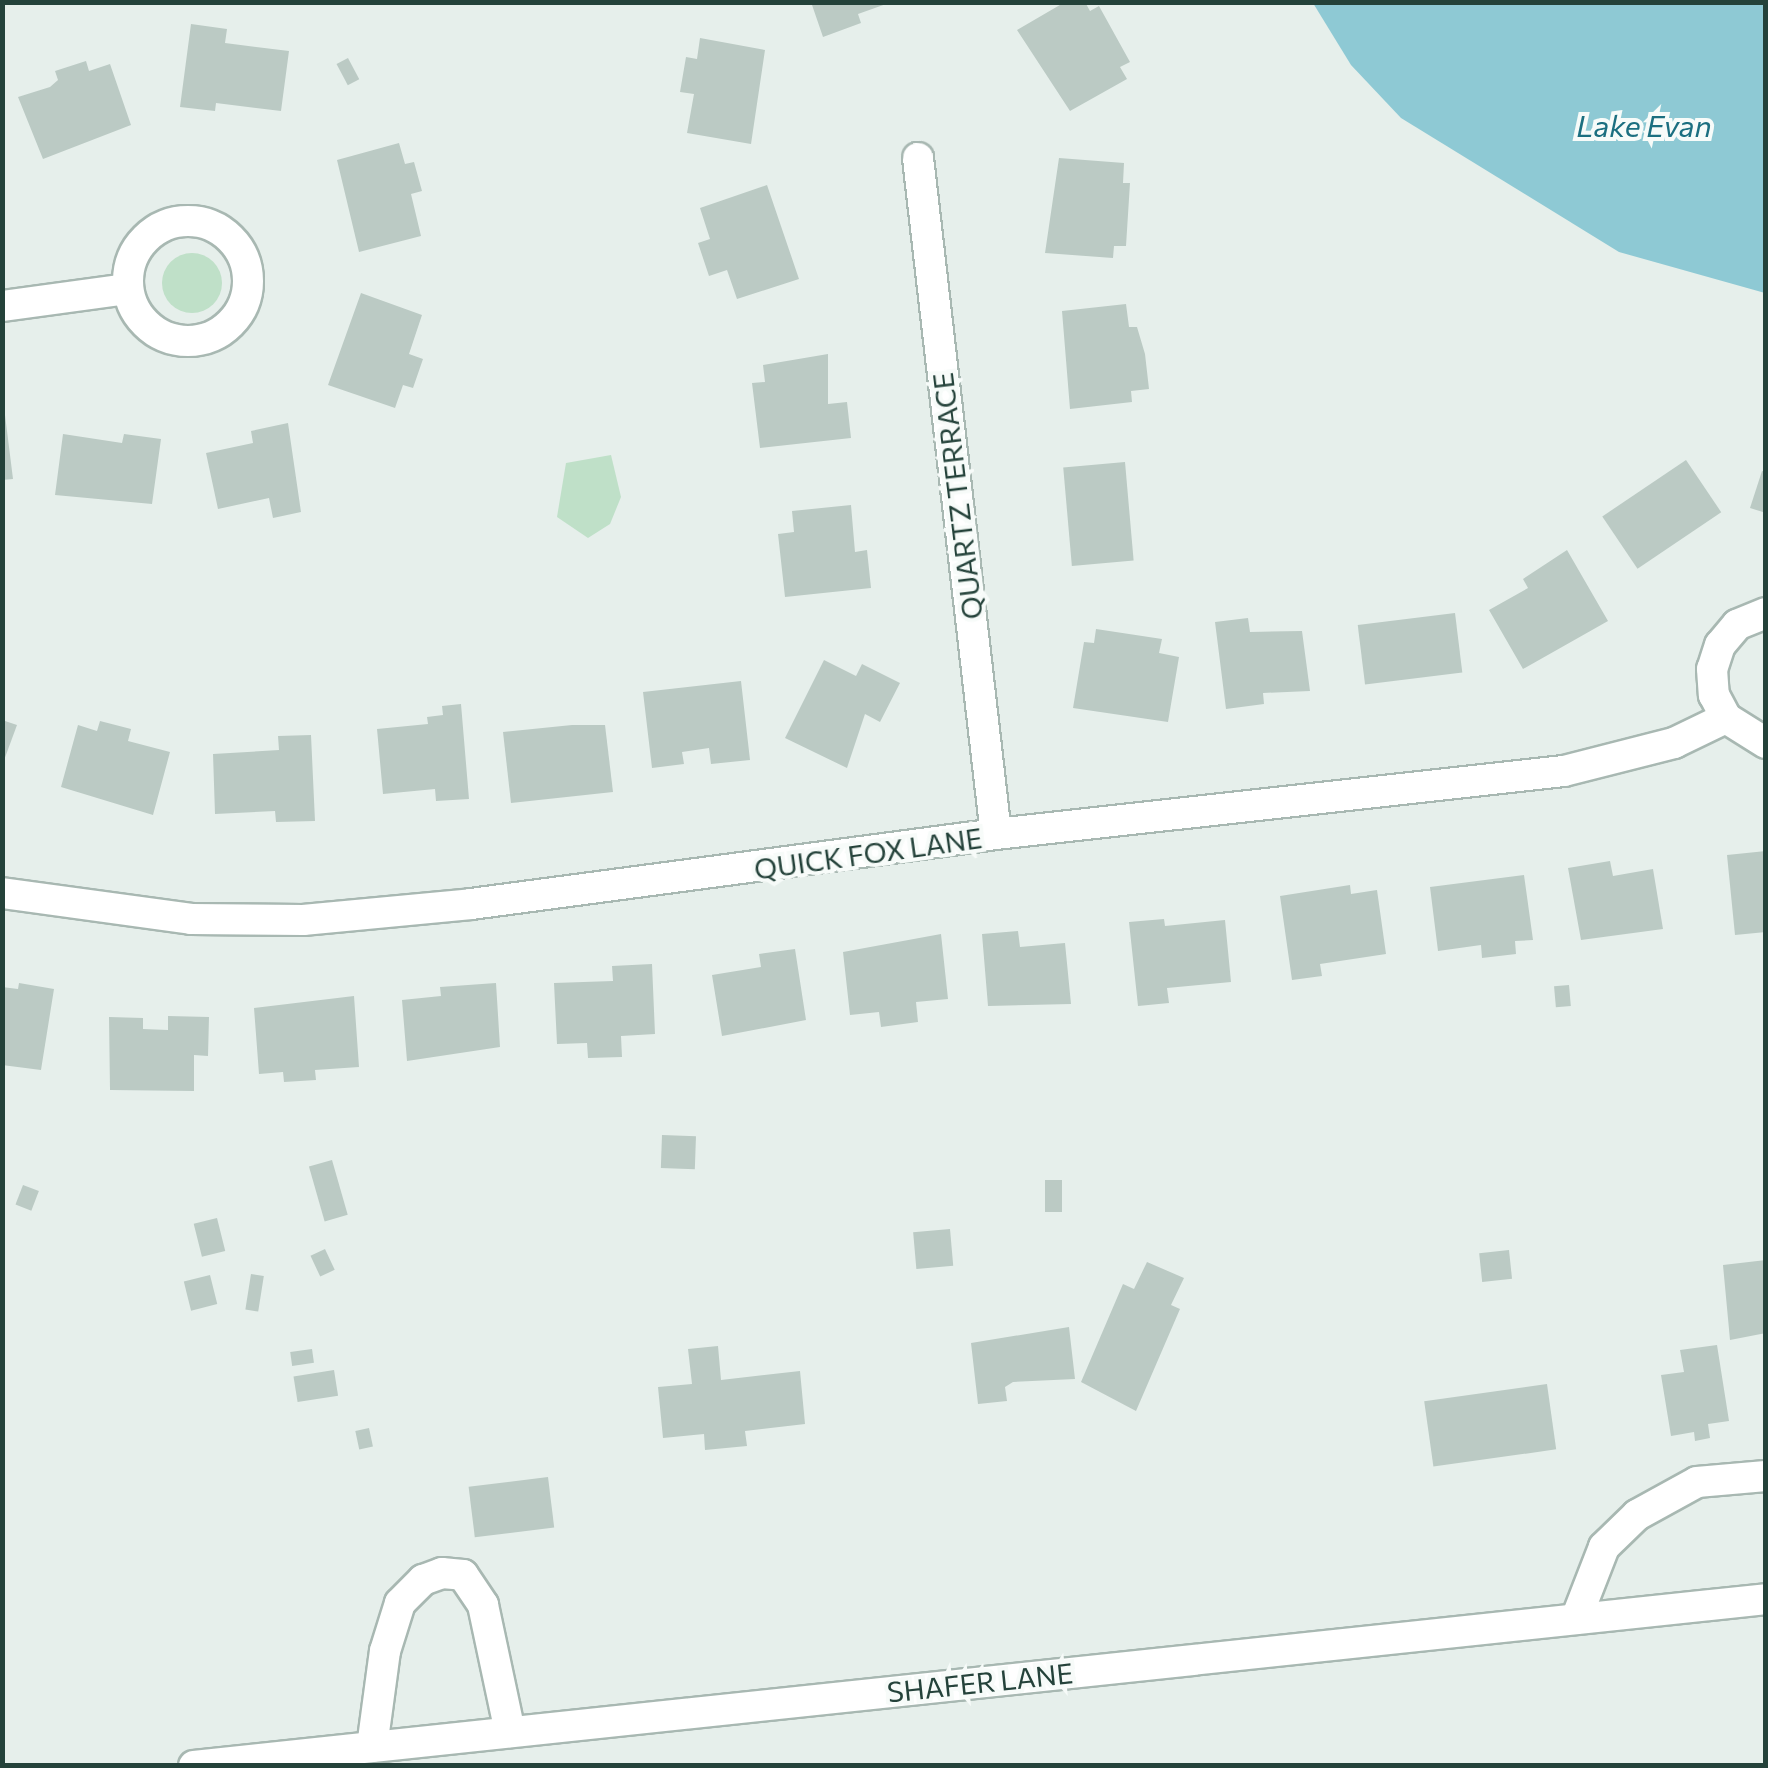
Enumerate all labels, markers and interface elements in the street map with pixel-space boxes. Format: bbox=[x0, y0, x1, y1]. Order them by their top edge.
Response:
water label: Lake Evan bbox=[1576, 107, 1712, 143]
street label: QUARTZ TERRACE bbox=[925, 371, 989, 621]
street label: QUICK FOX LANE bbox=[752, 820, 984, 886]
street label: SHAFER LANE bbox=[885, 1656, 1075, 1708]

